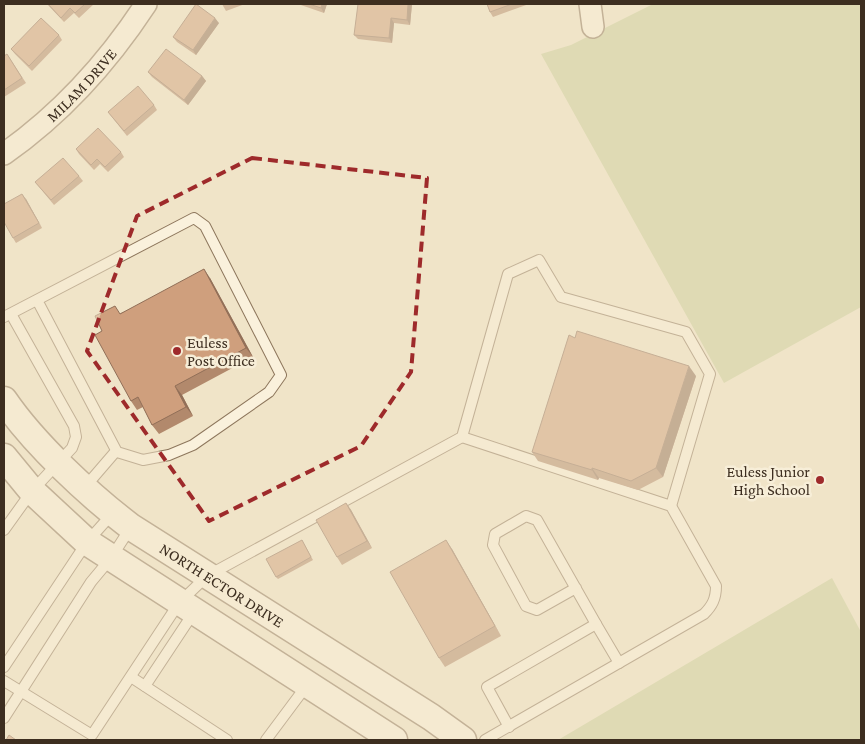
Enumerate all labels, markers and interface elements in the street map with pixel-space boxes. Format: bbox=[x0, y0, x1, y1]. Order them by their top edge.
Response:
street label: MILAM DRIVE bbox=[43, 45, 120, 125]
place label: Euless Post Office bbox=[187, 334, 255, 369]
marker: Euless Post Office bbox=[171, 345, 183, 357]
place label: Euless Junior High School bbox=[726, 463, 810, 499]
marker: Euless Junior High School bbox=[814, 474, 826, 486]
street label: NORTH ECTOR DRIVE bbox=[157, 540, 287, 631]

